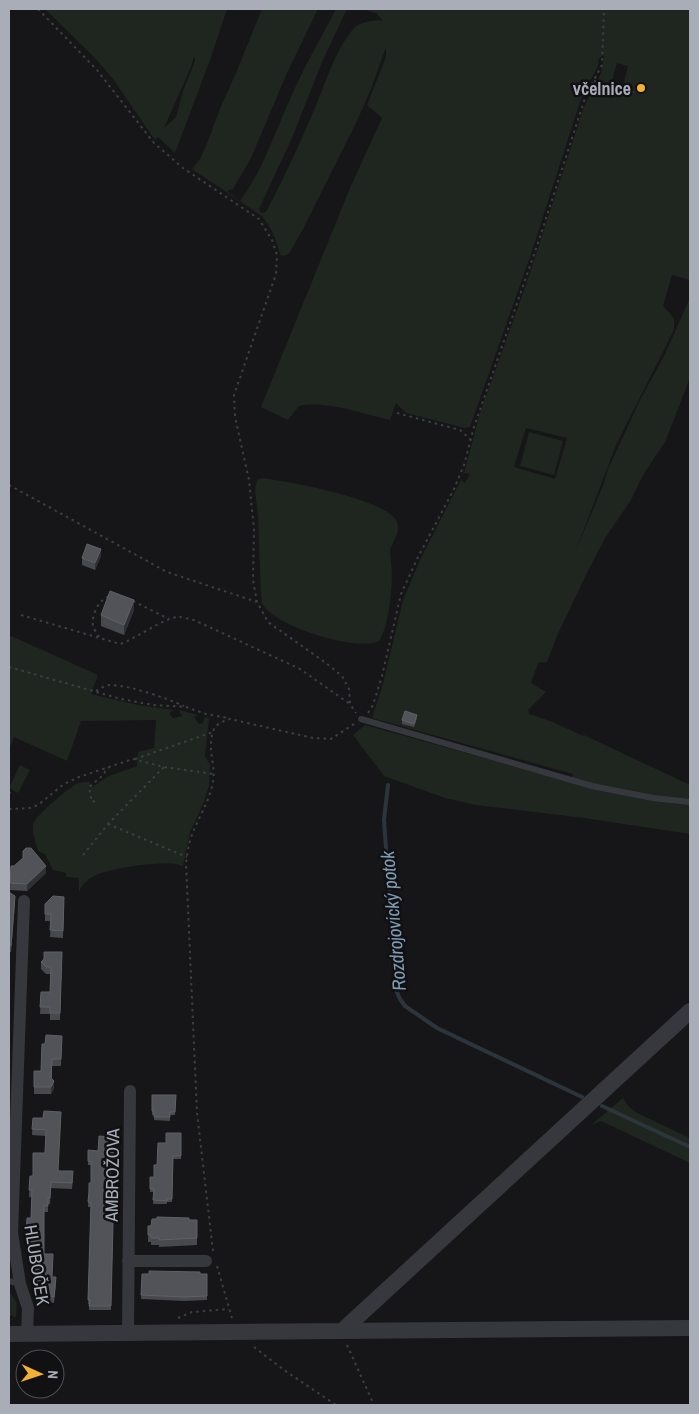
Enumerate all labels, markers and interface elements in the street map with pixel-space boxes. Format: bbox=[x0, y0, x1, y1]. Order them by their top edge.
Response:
place label: včelnice bbox=[573, 76, 631, 101]
marker: včelnice bbox=[635, 82, 647, 94]
water label: Rozdrojovický potok bbox=[374, 849, 412, 992]
street label: AMBROŽOVA bbox=[99, 1128, 125, 1223]
street label: HLUBOČEK bbox=[18, 1223, 56, 1307]
north arrow bbox=[15, 1349, 65, 1399]
text: N bbox=[44, 1370, 62, 1379]

